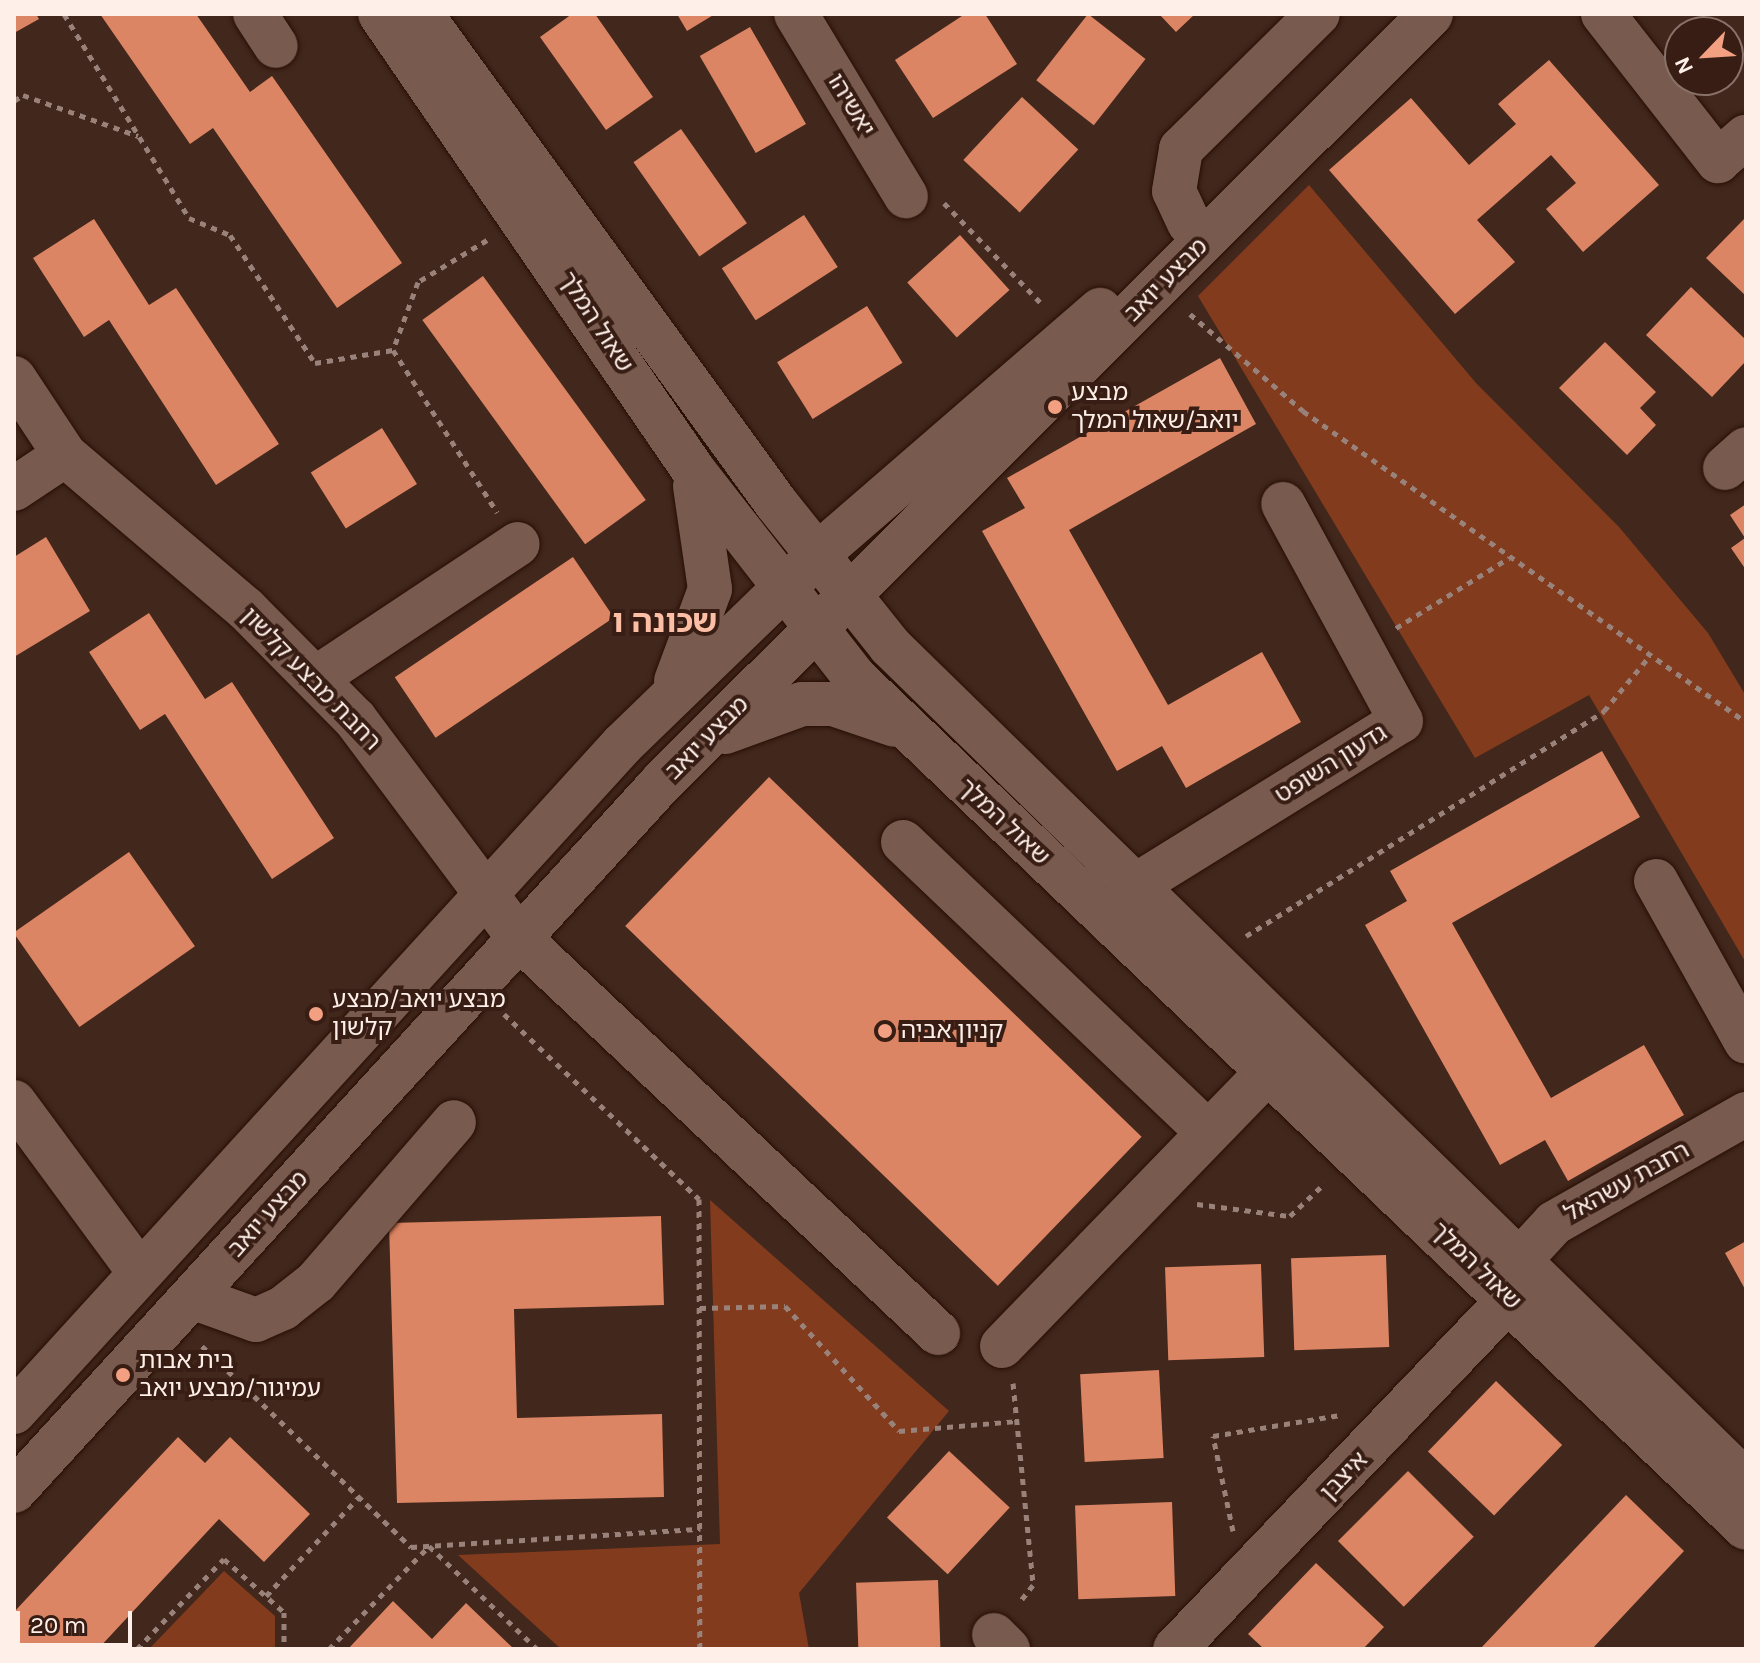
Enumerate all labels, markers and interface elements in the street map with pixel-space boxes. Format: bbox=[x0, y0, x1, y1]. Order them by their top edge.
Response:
north arrow bbox=[1664, 16, 1744, 96]
text: N bbox=[1669, 53, 1699, 78]
street label: יאשיהו bbox=[821, 68, 881, 142]
street label: מבצע יואב bbox=[1118, 232, 1214, 328]
street label: שאול המלך bbox=[553, 266, 639, 378]
place label: מבצע יואב/שאול המלך bbox=[1071, 379, 1238, 435]
marker: מבצע יואב/שאול המלך bbox=[1046, 398, 1064, 416]
street label: רחבת מבצע קלשון bbox=[235, 601, 387, 757]
district label: שכונה ו bbox=[613, 603, 717, 641]
street label: מבצע יואב bbox=[659, 690, 755, 786]
street label: גדעון השופט bbox=[1270, 718, 1392, 810]
street label: שאול המלך bbox=[953, 773, 1055, 871]
place label: מבצע יואב/מבצע קלשון bbox=[332, 986, 506, 1042]
marker: מבצע יואב/מבצע קלשון bbox=[307, 1005, 325, 1023]
place label: קניון אביה bbox=[901, 1017, 1003, 1045]
marker: קניון אביה bbox=[876, 1022, 894, 1040]
street label: רחבת עשהאל bbox=[1559, 1136, 1695, 1228]
street label: מבצע יואב bbox=[222, 1165, 314, 1263]
street label: שאול המלך bbox=[1425, 1216, 1527, 1316]
place label: בית אבות עמיגור/מבצע יואב bbox=[139, 1347, 321, 1403]
marker: בית אבות עמיגור/מבצע יואב bbox=[114, 1366, 132, 1384]
street label: איצבן bbox=[1314, 1446, 1374, 1506]
scale bar bbox=[20, 1595, 136, 1645]
text: 20 m bbox=[30, 1611, 86, 1639]

